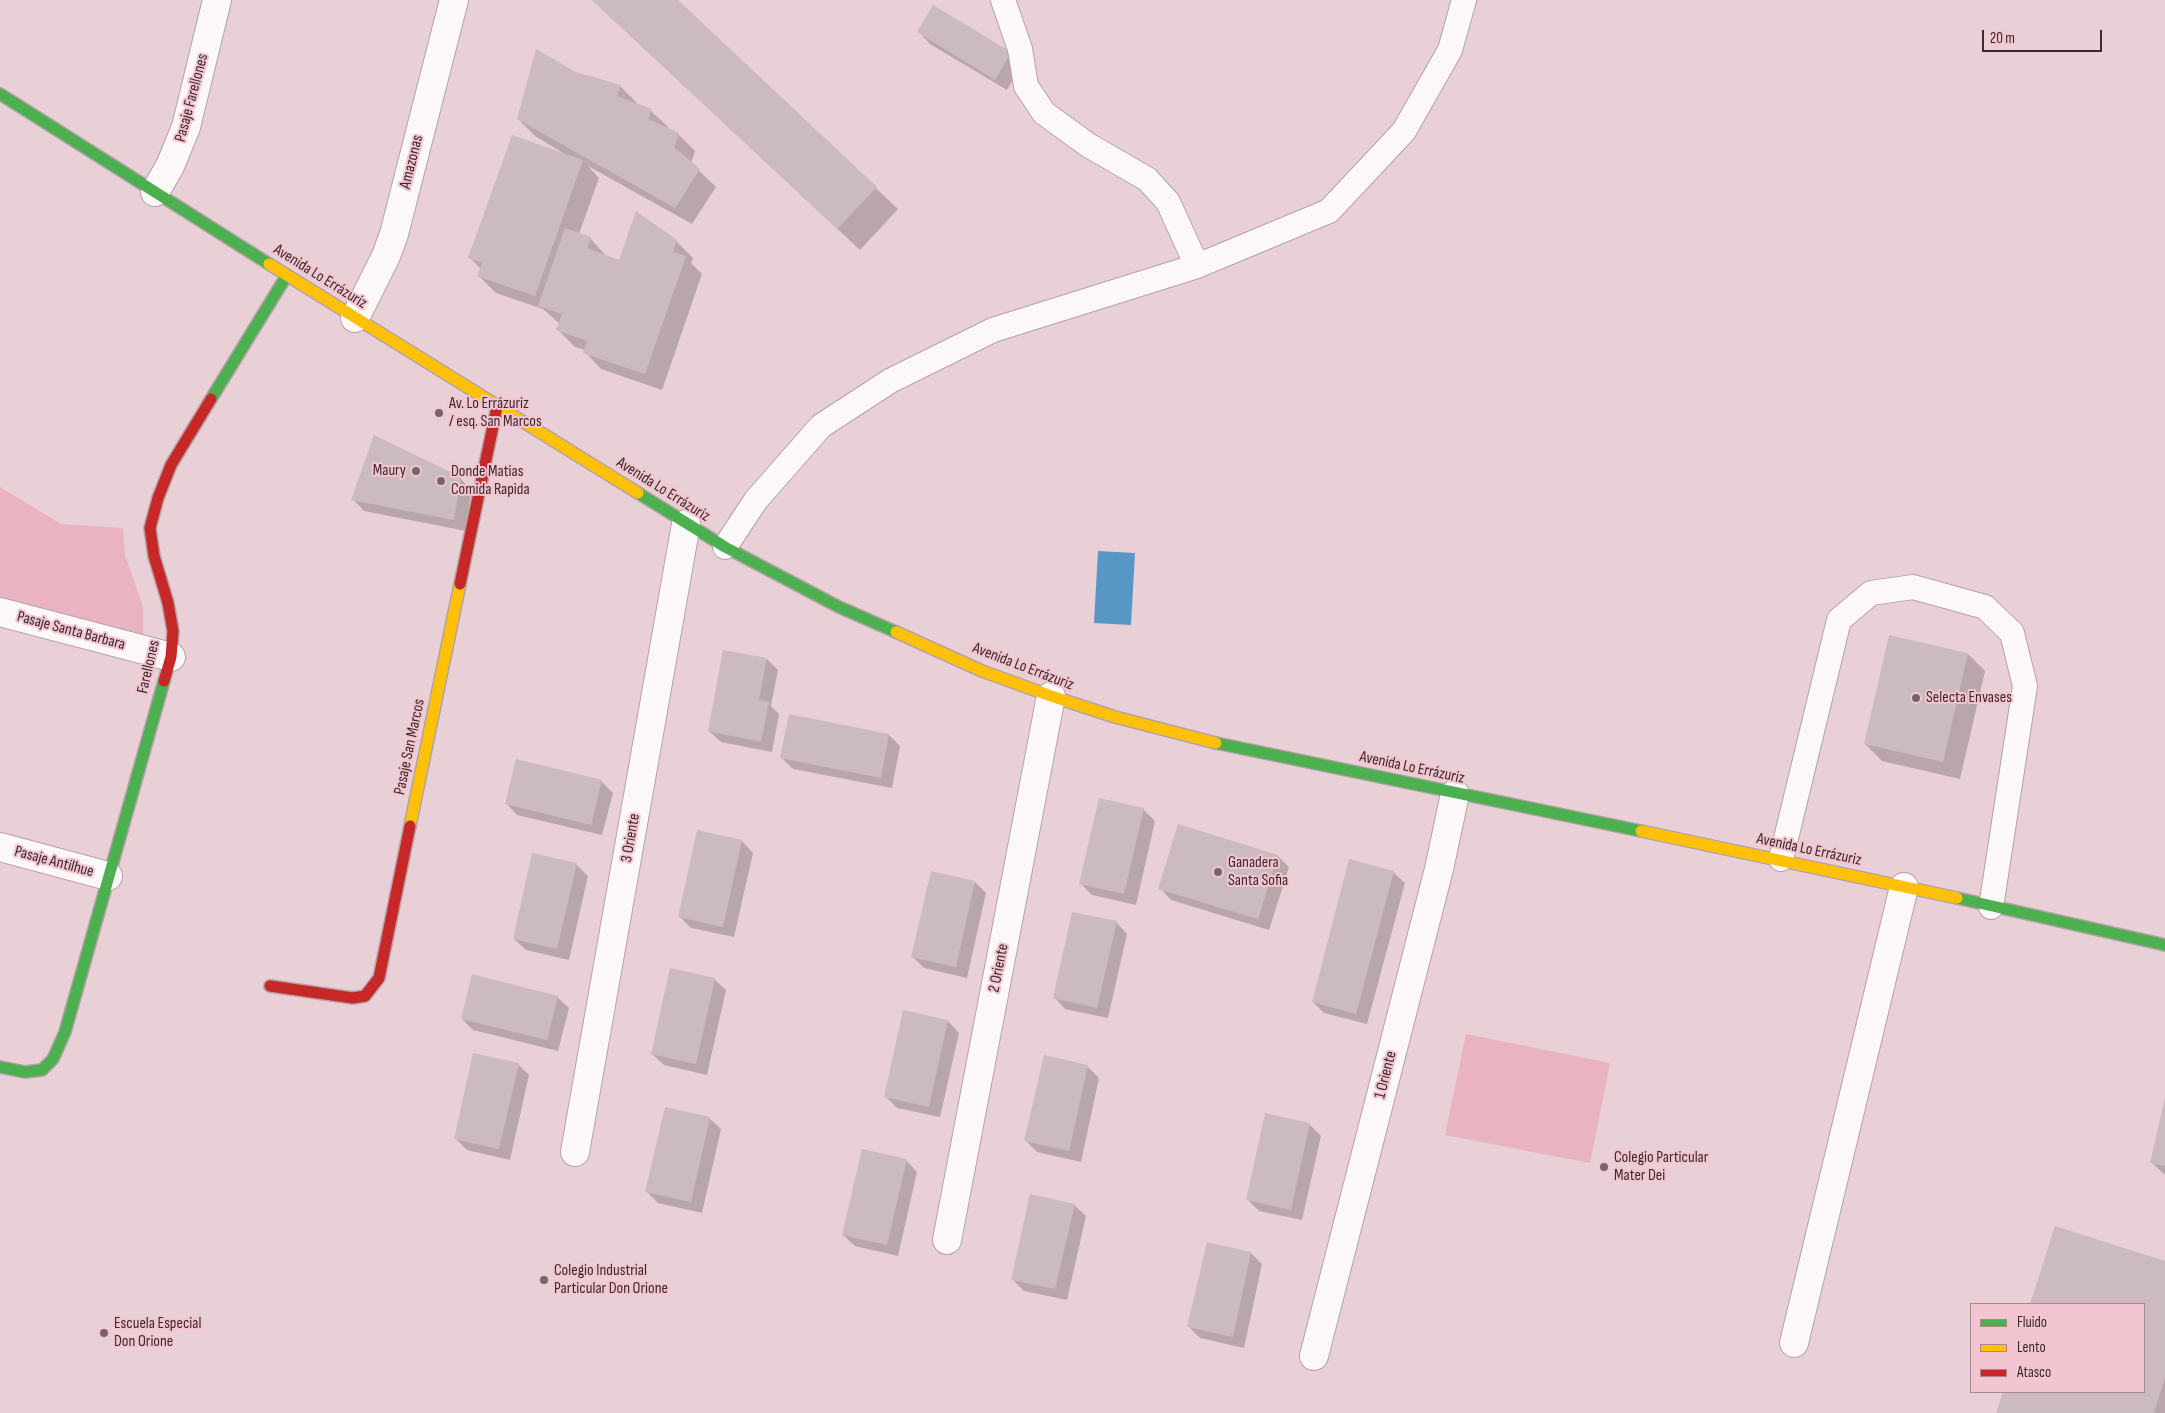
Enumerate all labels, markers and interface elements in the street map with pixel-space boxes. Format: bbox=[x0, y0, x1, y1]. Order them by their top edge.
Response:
scale bar bbox=[1985, 20, 2105, 52]
text: 20 m bbox=[1990, 29, 2015, 48]
street label: Pasaje Farellones bbox=[171, 52, 213, 144]
street label: Amazonas bbox=[396, 133, 428, 191]
street label: Avenida Lo Errázuriz bbox=[270, 241, 370, 313]
place label: Av. Lo Errázuriz / esq. San Marcos bbox=[449, 394, 542, 432]
marker: Av. Lo Errázuriz / esq. San Marcos bbox=[433, 407, 445, 419]
street label: Avenida Lo Errázuriz bbox=[613, 454, 713, 526]
place label: Maury bbox=[373, 461, 406, 481]
place label: Donde Matias Comida Rapida bbox=[451, 462, 530, 500]
marker: Maury bbox=[410, 465, 422, 477]
marker: Donde Matias Comida Rapida bbox=[435, 475, 447, 487]
street label: Pasaje Santa Barbara bbox=[15, 607, 127, 655]
street label: Farellones bbox=[134, 638, 164, 696]
street label: Avenida Lo Errázuriz bbox=[970, 639, 1076, 695]
place label: Selecta Envases bbox=[1926, 688, 2012, 708]
marker: Selecta Envases bbox=[1910, 692, 1922, 704]
street label: Pasaje San Marcos bbox=[390, 697, 430, 797]
street label: Avenida Lo Errázuriz bbox=[1358, 748, 1466, 788]
street label: 3 Oriente bbox=[617, 812, 645, 864]
street label: Avenida Lo Errázuriz bbox=[1755, 830, 1863, 870]
street label: Pasaje Antilhue bbox=[12, 842, 96, 882]
place label: Ganadera Santa Sofia bbox=[1228, 853, 1288, 891]
marker: Ganadera Santa Sofia bbox=[1212, 866, 1224, 878]
street label: 2 Oriente bbox=[985, 942, 1013, 994]
street label: 1 Oriente bbox=[1371, 1049, 1401, 1101]
place label: Colegio Particular Mater Dei bbox=[1614, 1148, 1708, 1186]
marker: Colegio Particular Mater Dei bbox=[1598, 1161, 1610, 1173]
place label: Colegio Industrial Particular Don Orione bbox=[554, 1261, 668, 1299]
marker: Colegio Industrial Particular Don Orione bbox=[538, 1274, 550, 1286]
legend bbox=[1970, 1303, 2145, 1393]
text: Fluido bbox=[2017, 1313, 2047, 1332]
place label: Escuela Especial Don Orione bbox=[114, 1314, 201, 1352]
marker: Escuela Especial Don Orione bbox=[98, 1327, 110, 1339]
text: Lento bbox=[2017, 1338, 2046, 1357]
text: Atasco bbox=[2017, 1363, 2051, 1382]

